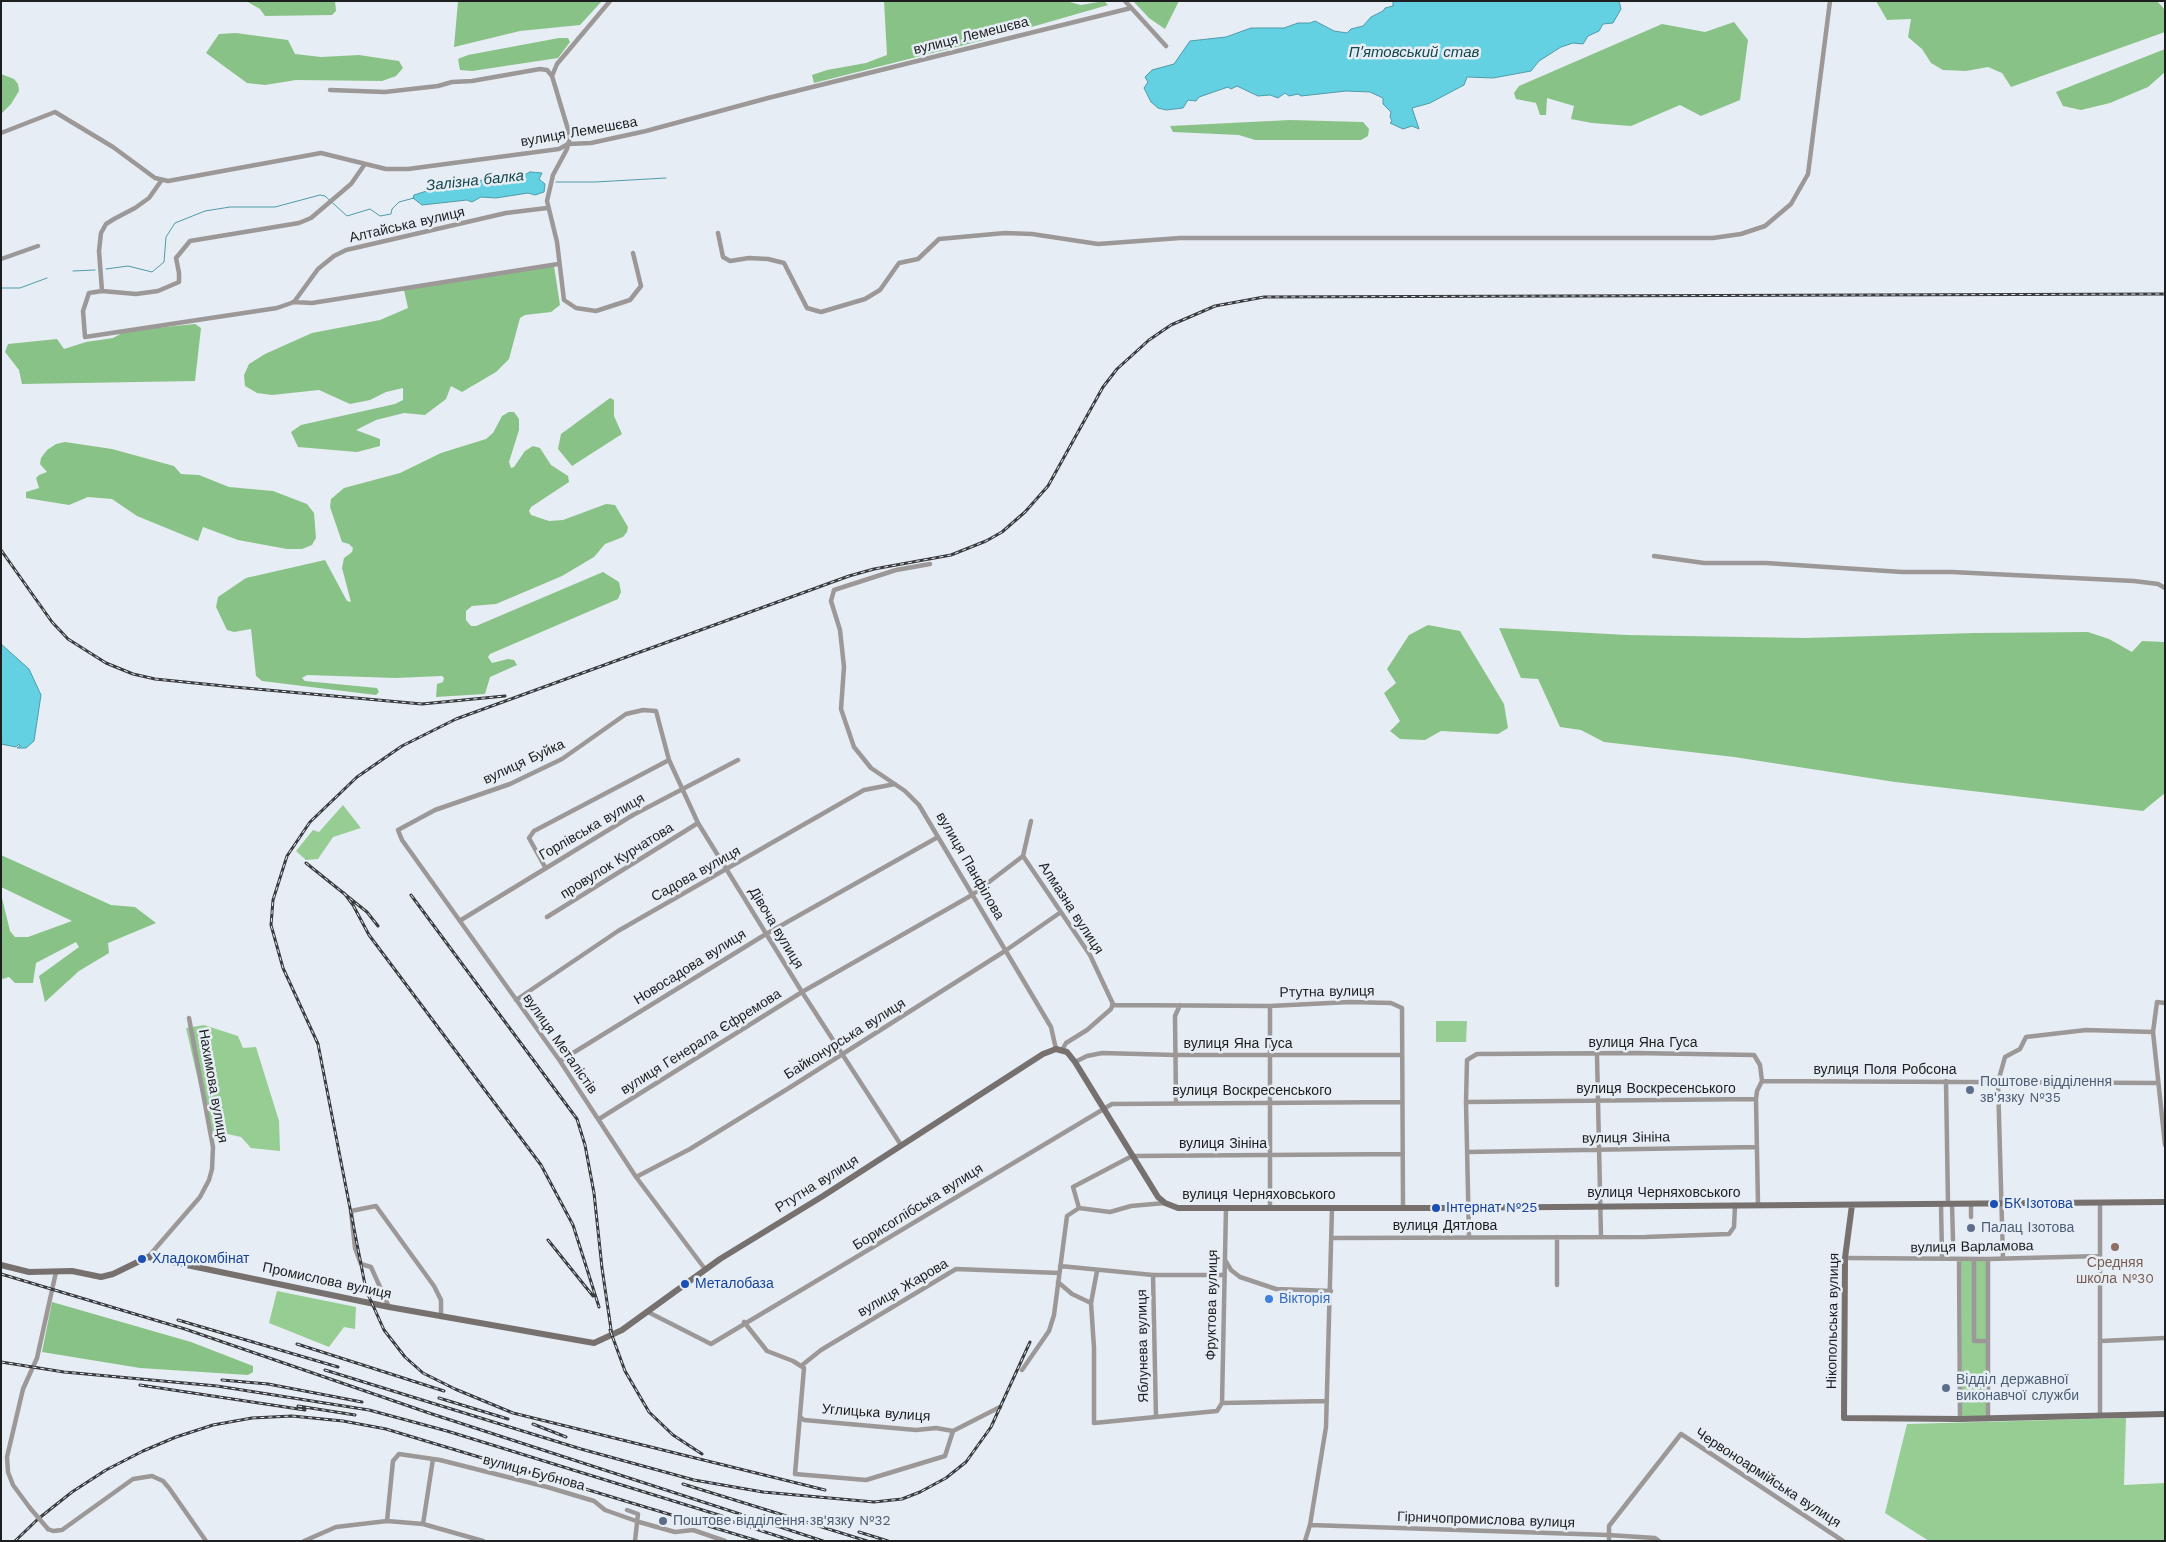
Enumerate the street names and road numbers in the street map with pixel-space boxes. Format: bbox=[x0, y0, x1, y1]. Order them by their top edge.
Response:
street label: вулиця Лемешєва bbox=[912, 14, 1030, 58]
street label: вулиця Лемешєва bbox=[519, 113, 639, 151]
street label: Алтайська вулиця bbox=[348, 204, 466, 246]
street label: вулиця Буйка bbox=[481, 736, 567, 788]
street label: Горлівська вулиця bbox=[536, 790, 648, 864]
street label: вулиця Панфілова bbox=[932, 809, 1008, 923]
street label: провулок Курчатова bbox=[557, 819, 677, 903]
street label: Садова вулиця bbox=[649, 843, 743, 905]
street label: Алмазна вулиця bbox=[1035, 859, 1107, 957]
street label: Дівоча вулиця bbox=[745, 884, 807, 972]
street label: Новосадова вулиця bbox=[631, 926, 749, 1008]
street label: Ртутна вулиця bbox=[1279, 983, 1375, 1001]
street label: вулиця Генерала Єфремова bbox=[618, 986, 784, 1098]
street label: вулиця Металістів bbox=[519, 991, 601, 1097]
street label: Байконурська вулиця bbox=[781, 995, 909, 1083]
street label: Нахимова вулиця bbox=[195, 1028, 231, 1144]
street label: вулиця Яна Гуса bbox=[1589, 1035, 1697, 1051]
street label: вулиця Яна Гуса bbox=[1184, 1036, 1292, 1052]
street label: вулиця Поля Робсона bbox=[1813, 1062, 1957, 1078]
street label: вулиця Воскресенського bbox=[1576, 1081, 1736, 1097]
street label: вулиця Воскресенського bbox=[1172, 1083, 1332, 1099]
street label: вулиця Зініна bbox=[1582, 1129, 1670, 1147]
street label: вулиця Зініна bbox=[1179, 1136, 1267, 1152]
street label: Ртутна вулиця bbox=[772, 1152, 862, 1216]
street label: Борисоглібська вулиця bbox=[850, 1160, 986, 1254]
street label: вулиця Черняховського bbox=[1587, 1185, 1741, 1201]
street label: вулиця Черняховського bbox=[1182, 1187, 1336, 1203]
street label: вулиця Дятлова bbox=[1393, 1218, 1497, 1234]
street label: вулиця Варламова bbox=[1910, 1238, 2034, 1256]
street label: Фруктова вулиця bbox=[1203, 1249, 1221, 1361]
street label: Нікопольська вулиця bbox=[1823, 1253, 1843, 1389]
street label: вулиця Жарова bbox=[855, 1255, 951, 1321]
street label: Промислова вулиця bbox=[261, 1259, 393, 1303]
street label: Яблунева вулиця bbox=[1134, 1289, 1152, 1403]
street label: Углицька вулиця bbox=[821, 1401, 931, 1425]
street label: Червоноармійська вулиця bbox=[1692, 1425, 1844, 1531]
street label: вулиця Бубнова bbox=[481, 1451, 587, 1495]
street label: Гірничопромислова вулиця bbox=[1397, 1508, 1575, 1532]

